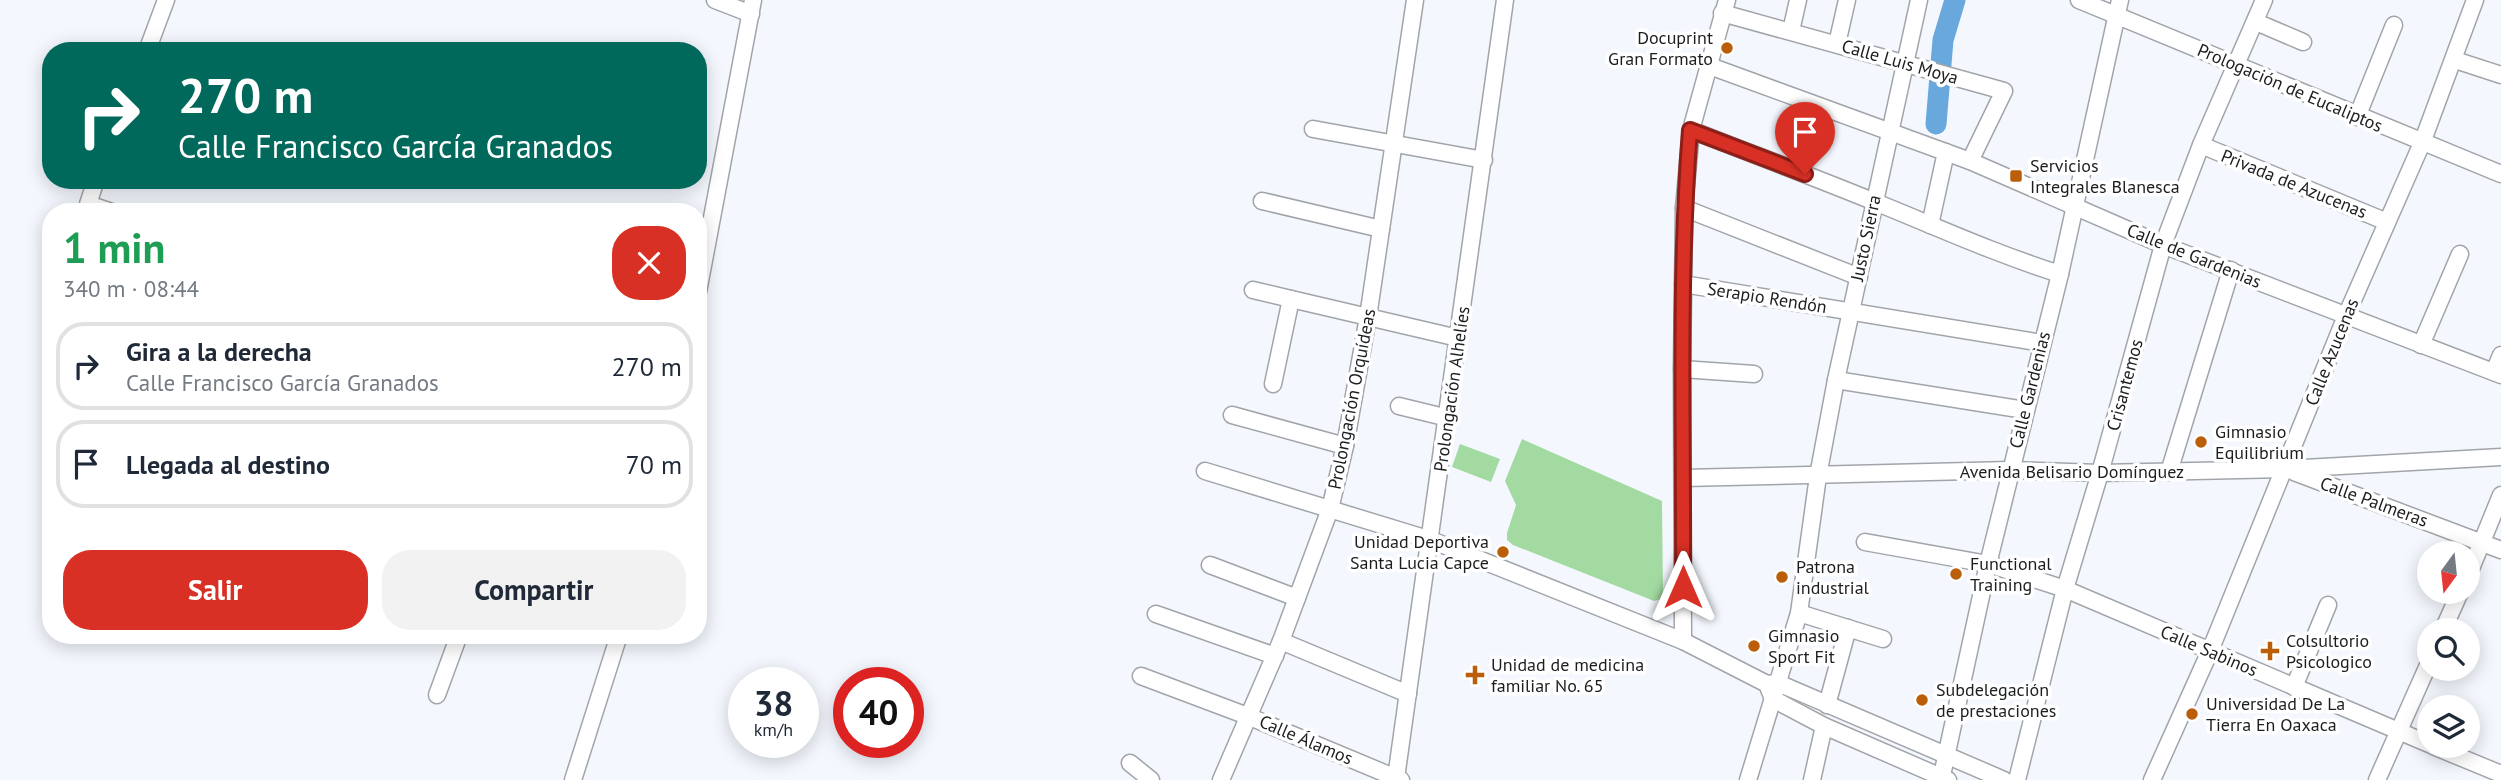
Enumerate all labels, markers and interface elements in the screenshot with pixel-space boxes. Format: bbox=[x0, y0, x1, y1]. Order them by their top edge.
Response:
place label: Docuprint Gran Formato bbox=[1608, 26, 1713, 70]
street label: Calle Luis Moya bbox=[1839, 34, 1961, 89]
street label: Prologación de Eucaliptos bbox=[2194, 38, 2386, 137]
marker: Docuprint Gran Formato bbox=[1719, 40, 1735, 56]
text: 270 m bbox=[178, 63, 313, 127]
icon: right bbox=[63, 70, 154, 161]
pin bbox=[1775, 102, 1835, 174]
icon: arrive bbox=[1786, 113, 1824, 151]
text: Calle Francisco García Granados bbox=[178, 125, 613, 167]
street label: Privada de Azucenas bbox=[2218, 144, 2371, 223]
place label: Servicios Integrales Blanesca bbox=[2030, 154, 2180, 198]
marker: Servicios Integrales Blanesca bbox=[2008, 168, 2024, 184]
street label: Justo Sierra bbox=[1845, 193, 1886, 284]
street label: Calle de Gardenias bbox=[2124, 218, 2265, 293]
text: 1 min bbox=[63, 220, 165, 275]
button: close bbox=[612, 226, 686, 300]
text: 340 m · 08:44 bbox=[63, 274, 199, 303]
street label: Serapio Rendón bbox=[1706, 277, 1829, 318]
street label: Calle Azucenas bbox=[2300, 295, 2364, 409]
street label: Prolongación Alhelíes bbox=[1429, 305, 1474, 473]
street label: Prolongación Orquídeas bbox=[1323, 307, 1380, 491]
street label: Calle Gardenias bbox=[2004, 329, 2055, 451]
text: Gira a la derecha bbox=[126, 335, 312, 368]
street label: Crisantemos bbox=[2101, 336, 2148, 433]
icon: right bbox=[67, 347, 105, 385]
text: 270 m bbox=[611, 350, 682, 383]
text: Calle Francisco García Granados bbox=[126, 368, 439, 397]
place label: Gimnasio Equilibrium bbox=[2215, 420, 2304, 464]
marker: Gimnasio Equilibrium bbox=[2193, 434, 2209, 450]
icon: arrive bbox=[67, 445, 105, 483]
text: Llegada al destino bbox=[126, 448, 330, 481]
text: 70 m bbox=[626, 448, 682, 481]
street label: Avenida Belisario Domínguez bbox=[1960, 460, 2184, 483]
street label: Calle Palmeras bbox=[2317, 471, 2431, 532]
place label: Unidad Deportiva Santa Lucia Capce bbox=[1350, 530, 1489, 574]
north arrow bbox=[2417, 541, 2480, 604]
map controls bbox=[2417, 541, 2480, 758]
marker: Unidad Deportiva Santa Lucia Capce bbox=[1495, 544, 1511, 560]
button: Salir bbox=[63, 550, 368, 630]
button: Compartir bbox=[382, 550, 686, 630]
position arrow bbox=[1646, 550, 1720, 624]
place label: Functional Training bbox=[1970, 552, 2052, 596]
place label: Patrona industrial bbox=[1796, 555, 1870, 599]
marker: Functional Training bbox=[1948, 566, 1964, 582]
marker: Patrona industrial bbox=[1774, 569, 1790, 585]
button: search bbox=[2417, 618, 2480, 681]
street label: Calle Sabinos bbox=[2157, 620, 2261, 681]
place label: Gimnasio Sport Fit bbox=[1768, 624, 1839, 668]
place label: Colsultorio Psicologico bbox=[2286, 629, 2372, 673]
marker: Gimnasio Sport Fit bbox=[1746, 638, 1762, 654]
marker: Colsultorio Psicologico bbox=[2260, 641, 2280, 661]
place label: Unidad de medicina familiar No. 65 bbox=[1491, 653, 1644, 697]
marker: Unidad de medicina familiar No. 65 bbox=[1465, 665, 1485, 685]
speed limit sign: 40 bbox=[833, 667, 924, 758]
place label: Subdelegación de prestaciones bbox=[1936, 678, 2056, 722]
text: 38 bbox=[754, 680, 793, 726]
marker: Subdelegación de prestaciones bbox=[1914, 692, 1930, 708]
place label: Universidad De La Tierra En Oaxaca bbox=[2206, 692, 2345, 736]
button: layers bbox=[2417, 695, 2480, 758]
marker: Universidad De La Tierra En Oaxaca bbox=[2184, 706, 2200, 722]
street label: Calle Álamos bbox=[1256, 710, 1356, 770]
text: km/h bbox=[754, 718, 793, 741]

